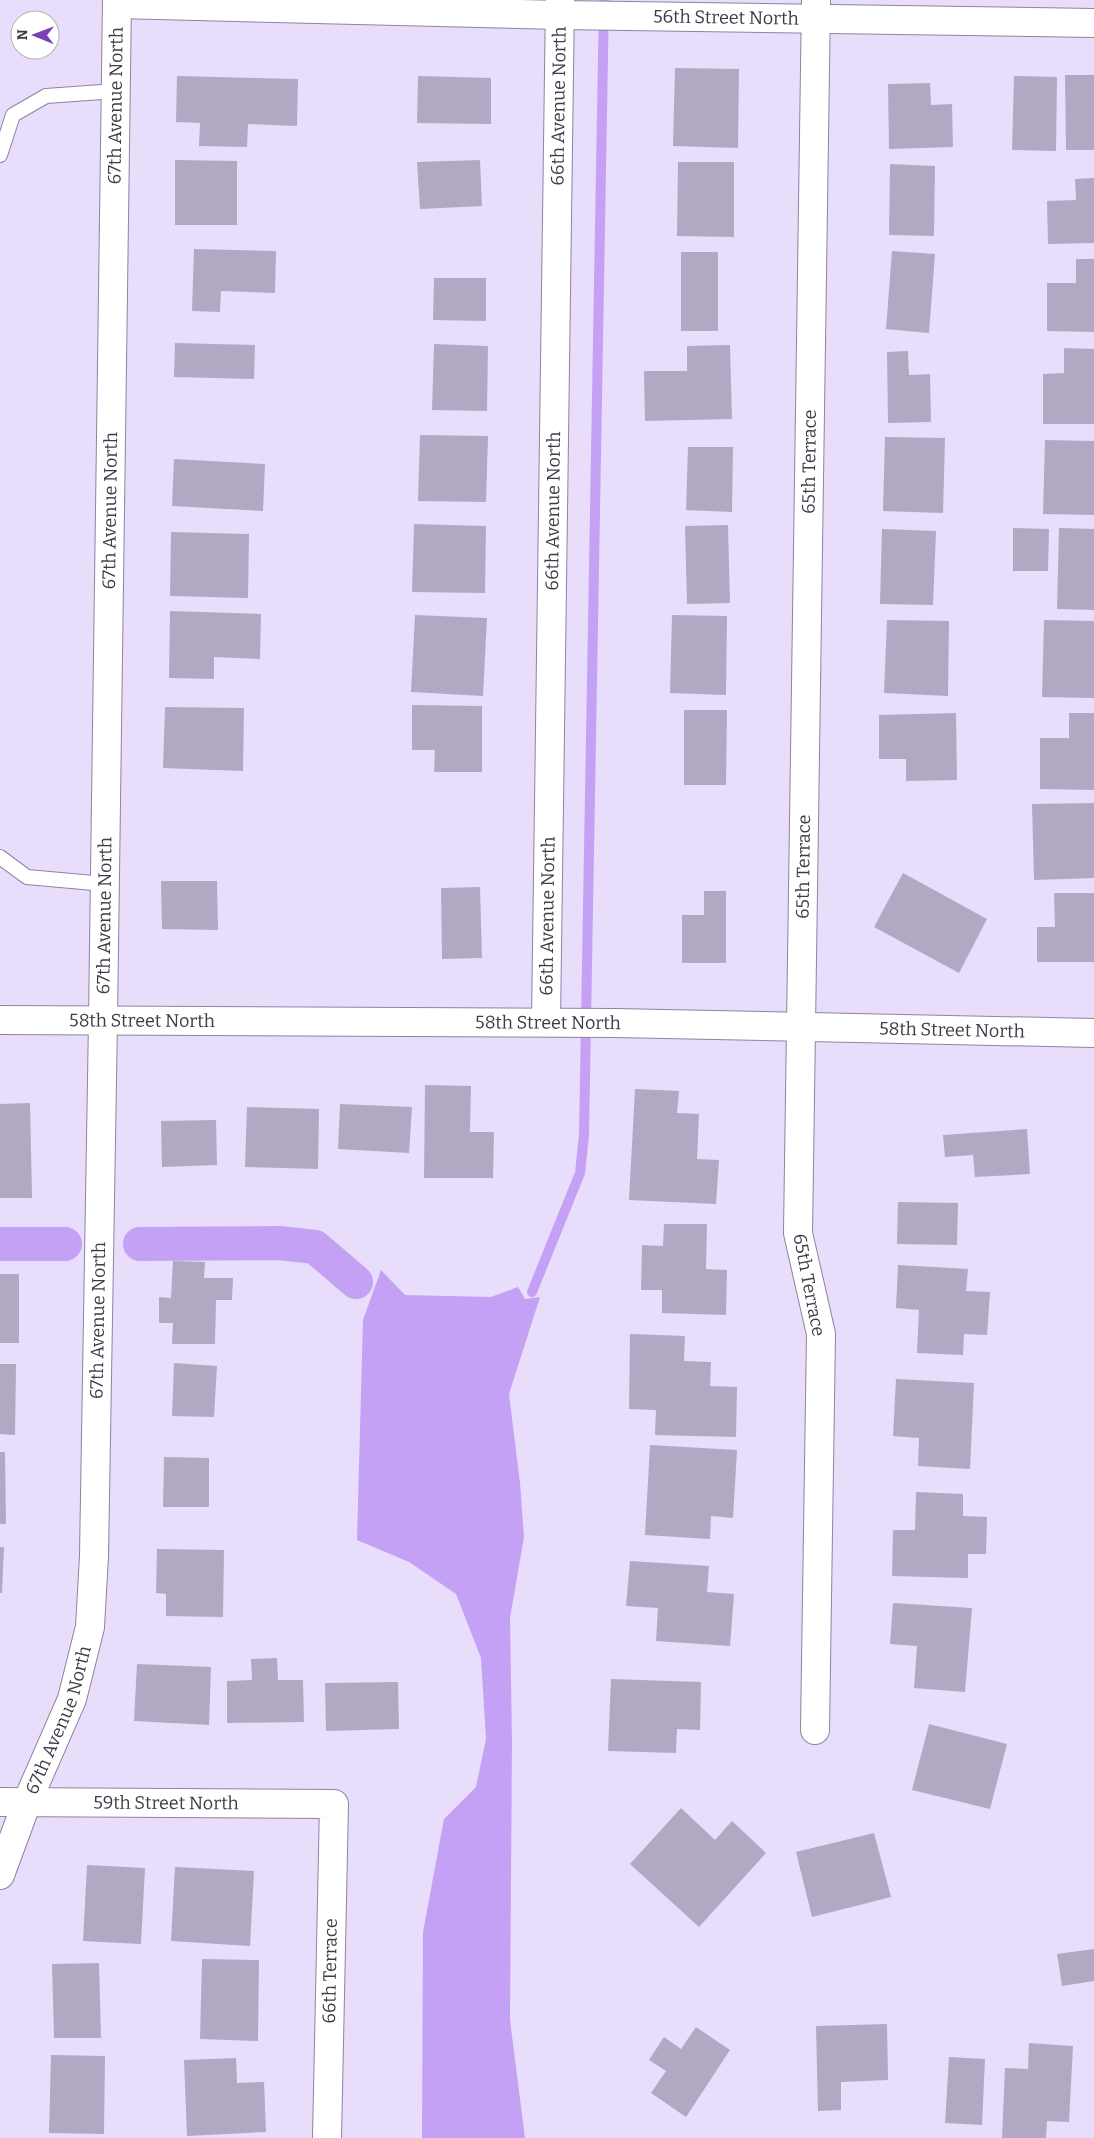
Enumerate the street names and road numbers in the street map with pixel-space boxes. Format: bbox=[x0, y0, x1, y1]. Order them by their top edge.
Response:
street label: 56th Street North bbox=[653, 5, 799, 30]
street label: 66th Avenue North bbox=[546, 26, 571, 186]
street label: 67th Avenue North bbox=[103, 27, 128, 185]
street label: 65th Terrace bbox=[797, 409, 821, 514]
street label: 66th Avenue North bbox=[541, 431, 565, 591]
street label: 67th Avenue North bbox=[98, 432, 122, 589]
street label: 65th Terrace bbox=[792, 814, 815, 919]
street label: 66th Avenue North bbox=[535, 836, 560, 996]
street label: 67th Avenue North bbox=[92, 837, 117, 994]
street label: 58th Street North bbox=[69, 1009, 215, 1032]
street label: 58th Street North bbox=[475, 1011, 621, 1034]
street label: 58th Street North bbox=[879, 1018, 1025, 1043]
street label: 65th Terrace bbox=[788, 1232, 830, 1338]
street label: 67th Avenue North bbox=[86, 1242, 110, 1399]
street label: 67th Avenue North bbox=[21, 1644, 96, 1798]
street label: 59th Street North bbox=[93, 1792, 239, 1814]
street label: 66th Terrace bbox=[318, 1918, 342, 2024]

